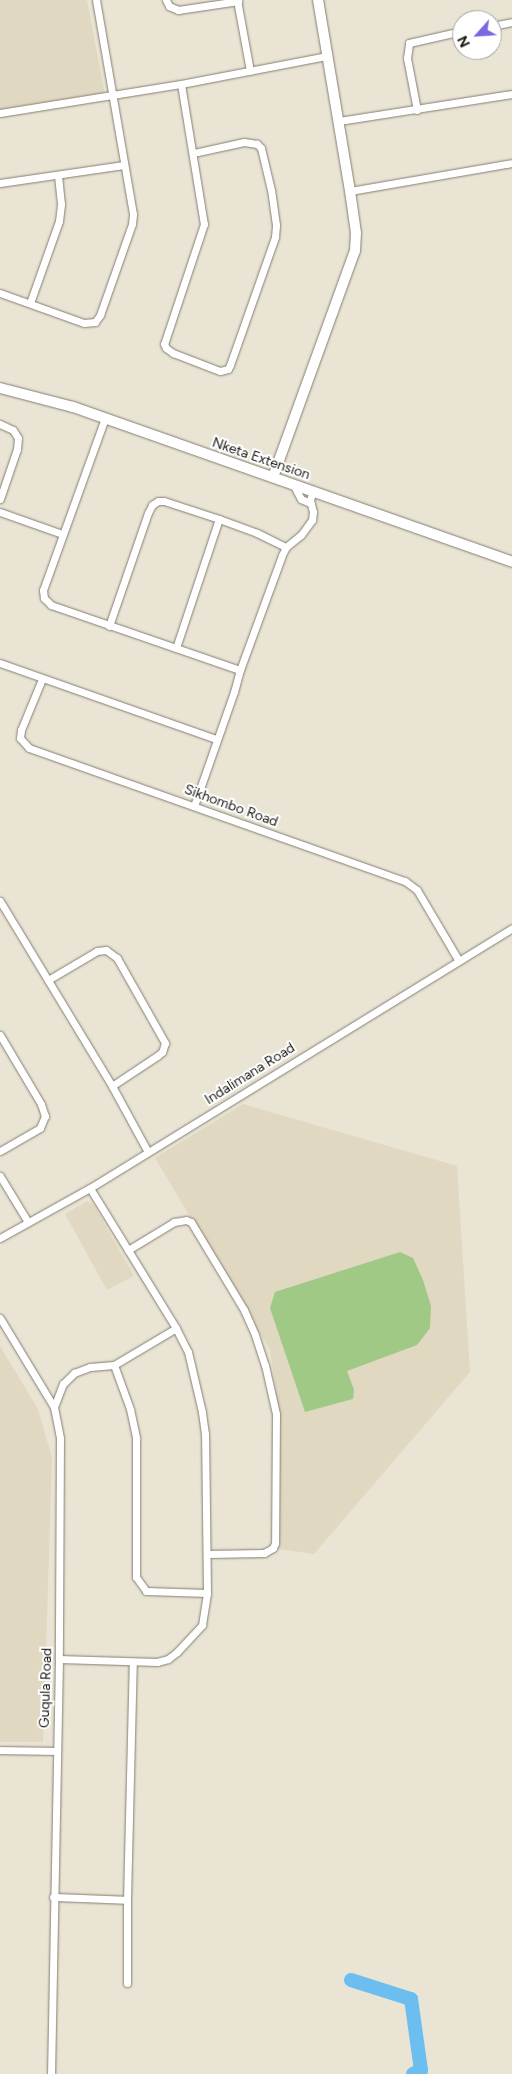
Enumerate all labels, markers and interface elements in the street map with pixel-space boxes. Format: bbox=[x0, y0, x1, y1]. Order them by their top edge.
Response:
north arrow bbox=[452, 10, 502, 60]
text: N bbox=[454, 33, 474, 50]
street label: Nketa Extension bbox=[210, 434, 312, 484]
street label: Sikhombo Road bbox=[182, 781, 280, 831]
street label: Indalimana Road bbox=[202, 1040, 298, 1108]
street label: Guqula Road bbox=[36, 1648, 56, 1728]

